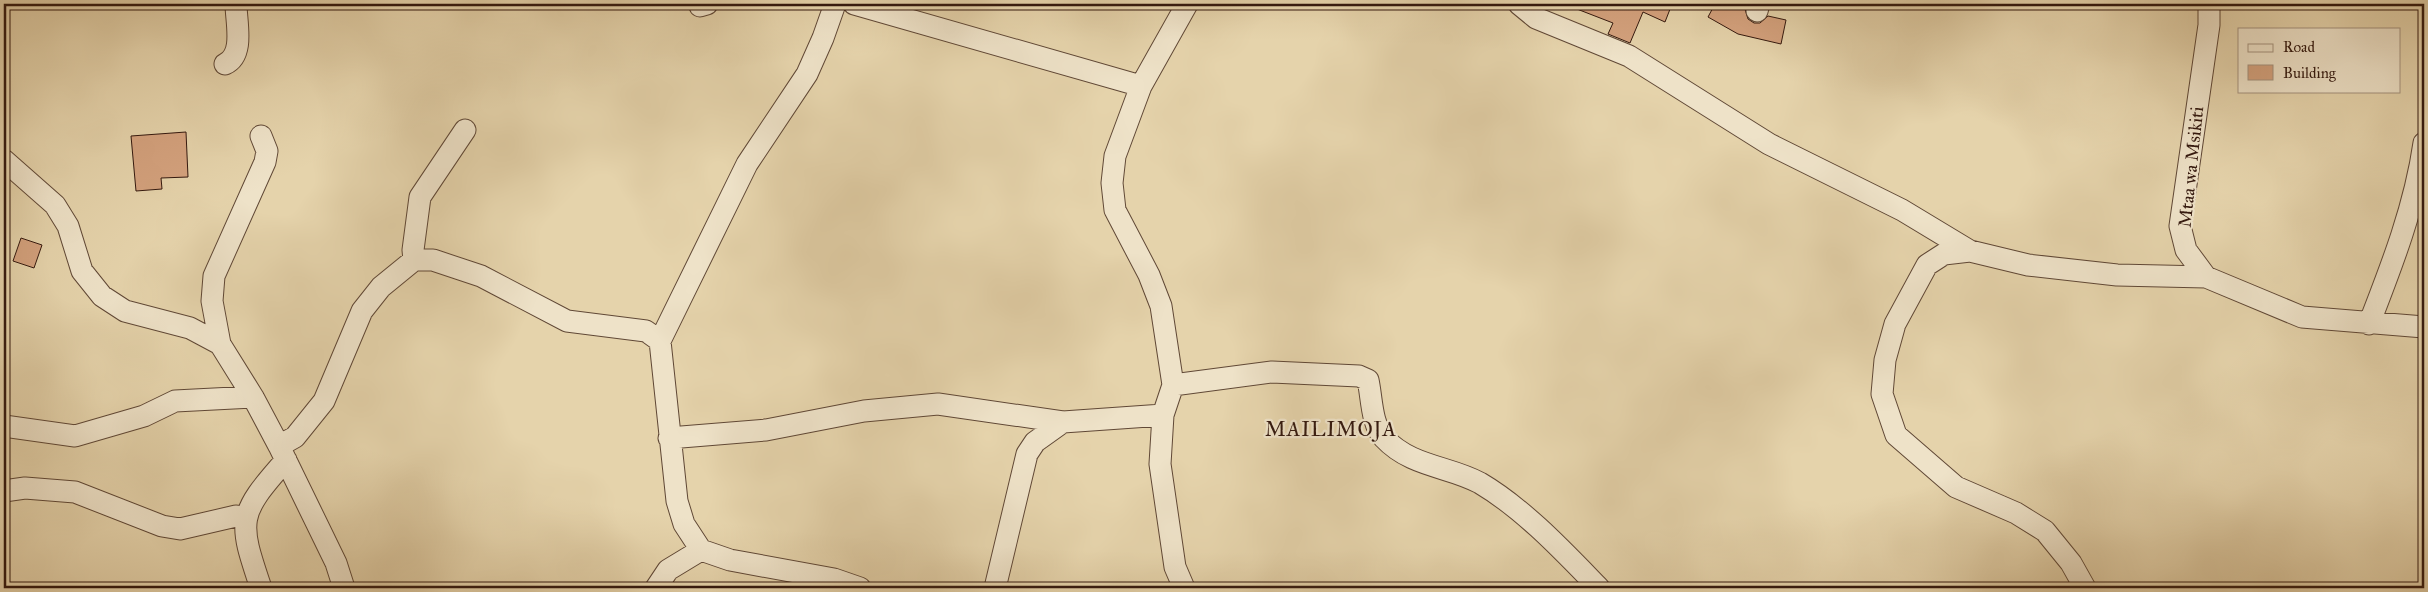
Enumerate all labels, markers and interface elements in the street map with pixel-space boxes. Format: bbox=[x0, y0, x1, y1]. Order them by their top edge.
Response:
legend bbox=[2238, 28, 2400, 92]
text: Road bbox=[2283, 38, 2315, 56]
text: Building bbox=[2283, 64, 2337, 82]
street label: Mtaa wa Msikiti bbox=[2174, 105, 2208, 229]
district label: MAILIMOJA bbox=[1265, 417, 1397, 442]

